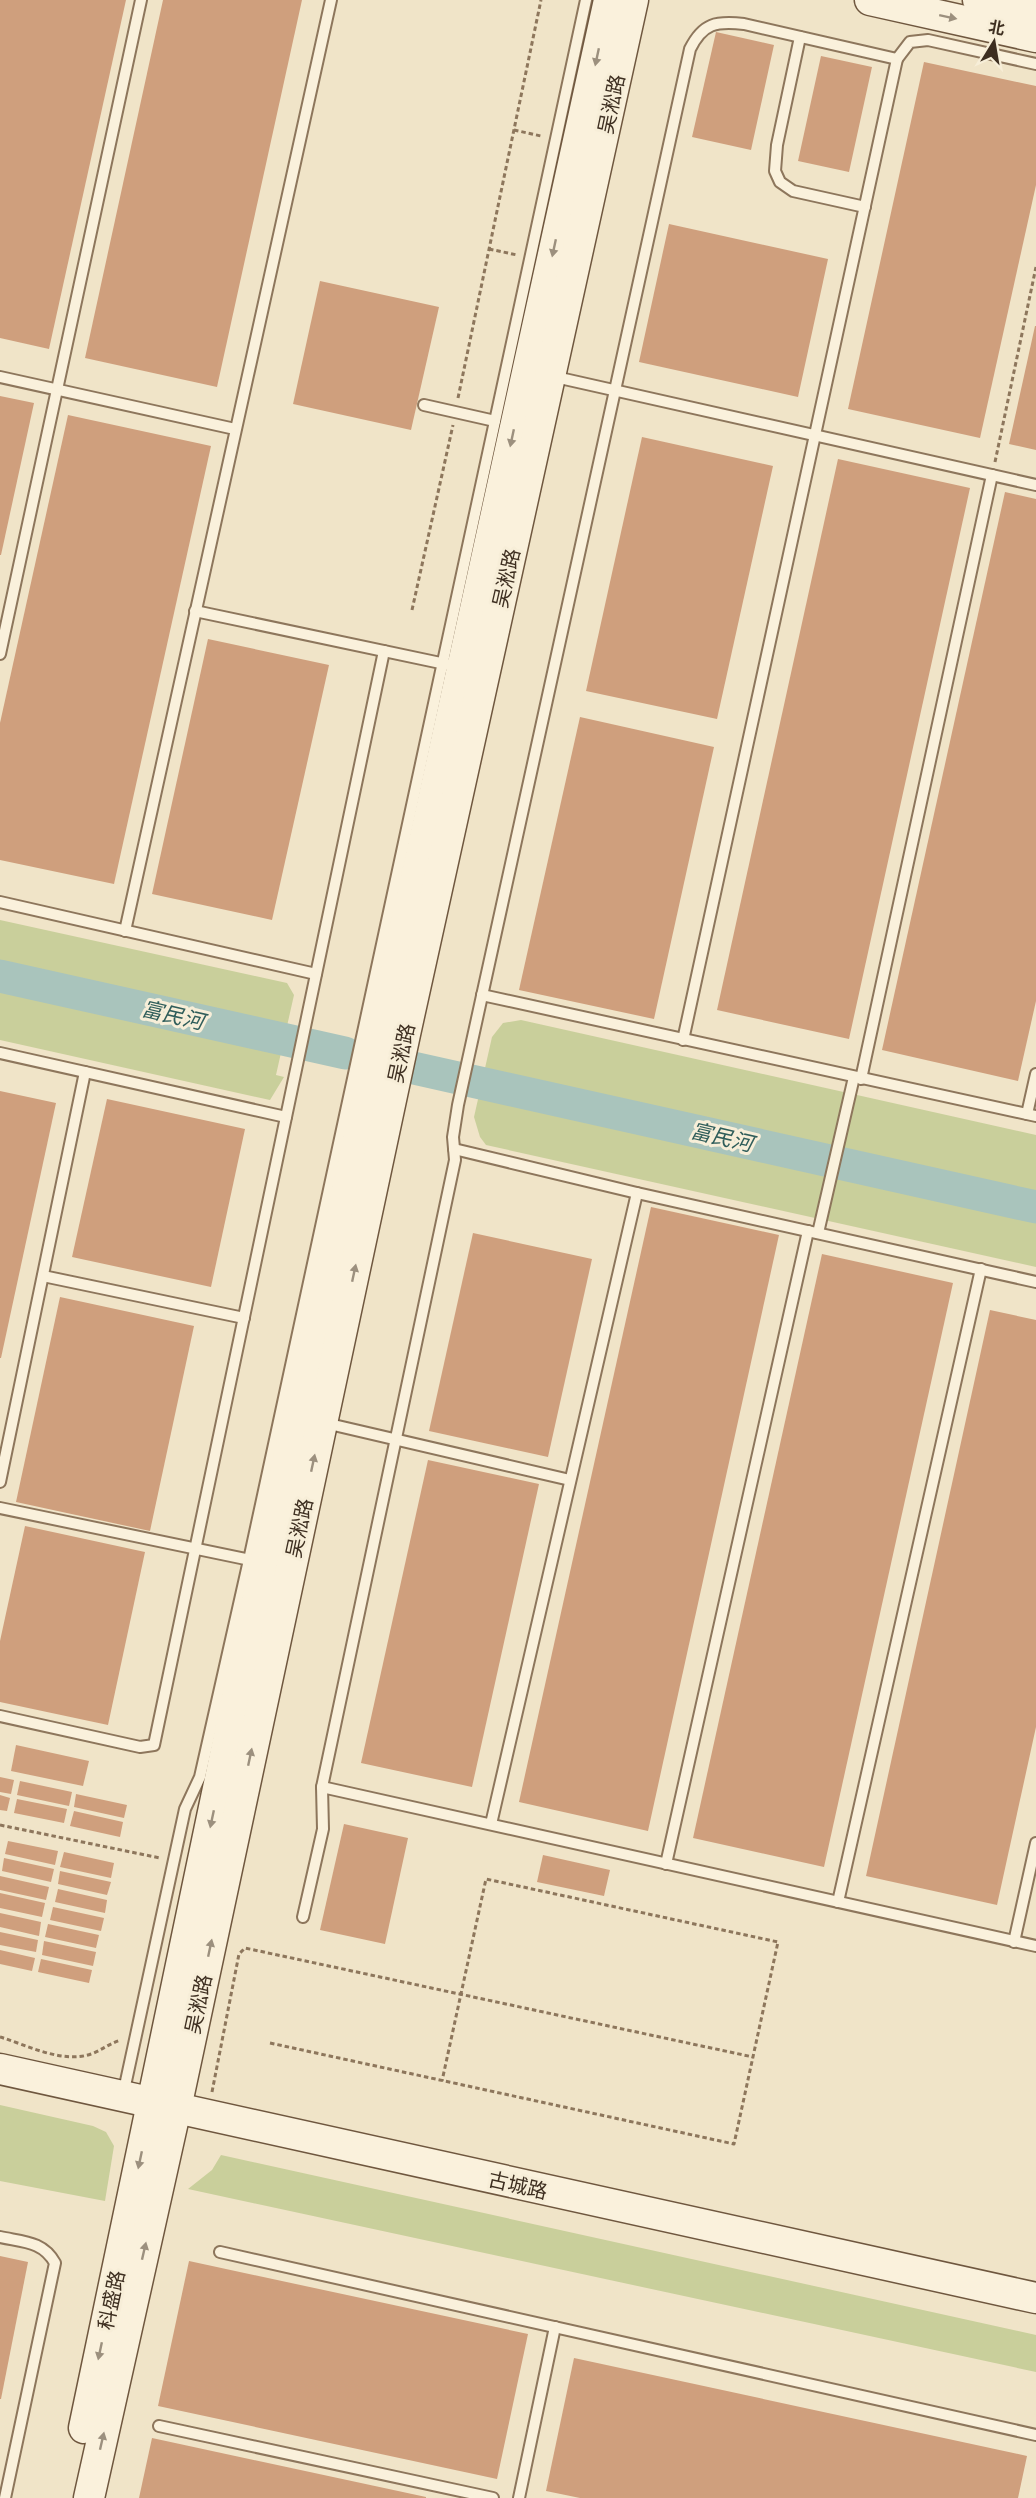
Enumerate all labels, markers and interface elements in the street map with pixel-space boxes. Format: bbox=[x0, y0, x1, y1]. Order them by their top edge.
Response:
north arrow bbox=[964, 12, 1024, 72]
one-way arrow bbox=[938, 13, 957, 22]
text: 北 bbox=[987, 16, 1007, 39]
one-way arrow bbox=[591, 48, 601, 66]
street label: 吴淞路 bbox=[593, 72, 629, 136]
one-way arrow bbox=[549, 238, 559, 257]
one-way arrow bbox=[507, 429, 517, 447]
street label: 吴淞路 bbox=[487, 546, 525, 610]
water label: 富民河 bbox=[139, 995, 211, 1036]
street label: 吴淞路 bbox=[383, 1021, 419, 1085]
water label: 富民河 bbox=[688, 1117, 760, 1158]
one-way arrow bbox=[349, 1264, 359, 1282]
one-way arrow bbox=[309, 1454, 318, 1473]
street label: 吴淞路 bbox=[281, 1496, 317, 1560]
one-way arrow bbox=[246, 1748, 256, 1766]
one-way arrow bbox=[207, 1809, 216, 1828]
one-way arrow bbox=[206, 1938, 215, 1957]
street label: 吴淞路 bbox=[180, 1972, 216, 2036]
one-way arrow bbox=[135, 2151, 145, 2169]
street label: 古城路 bbox=[486, 2166, 550, 2204]
one-way arrow bbox=[140, 2241, 149, 2260]
street label: 科盛路 bbox=[93, 2268, 129, 2332]
one-way arrow bbox=[95, 2341, 104, 2360]
one-way arrow bbox=[98, 2431, 107, 2450]

